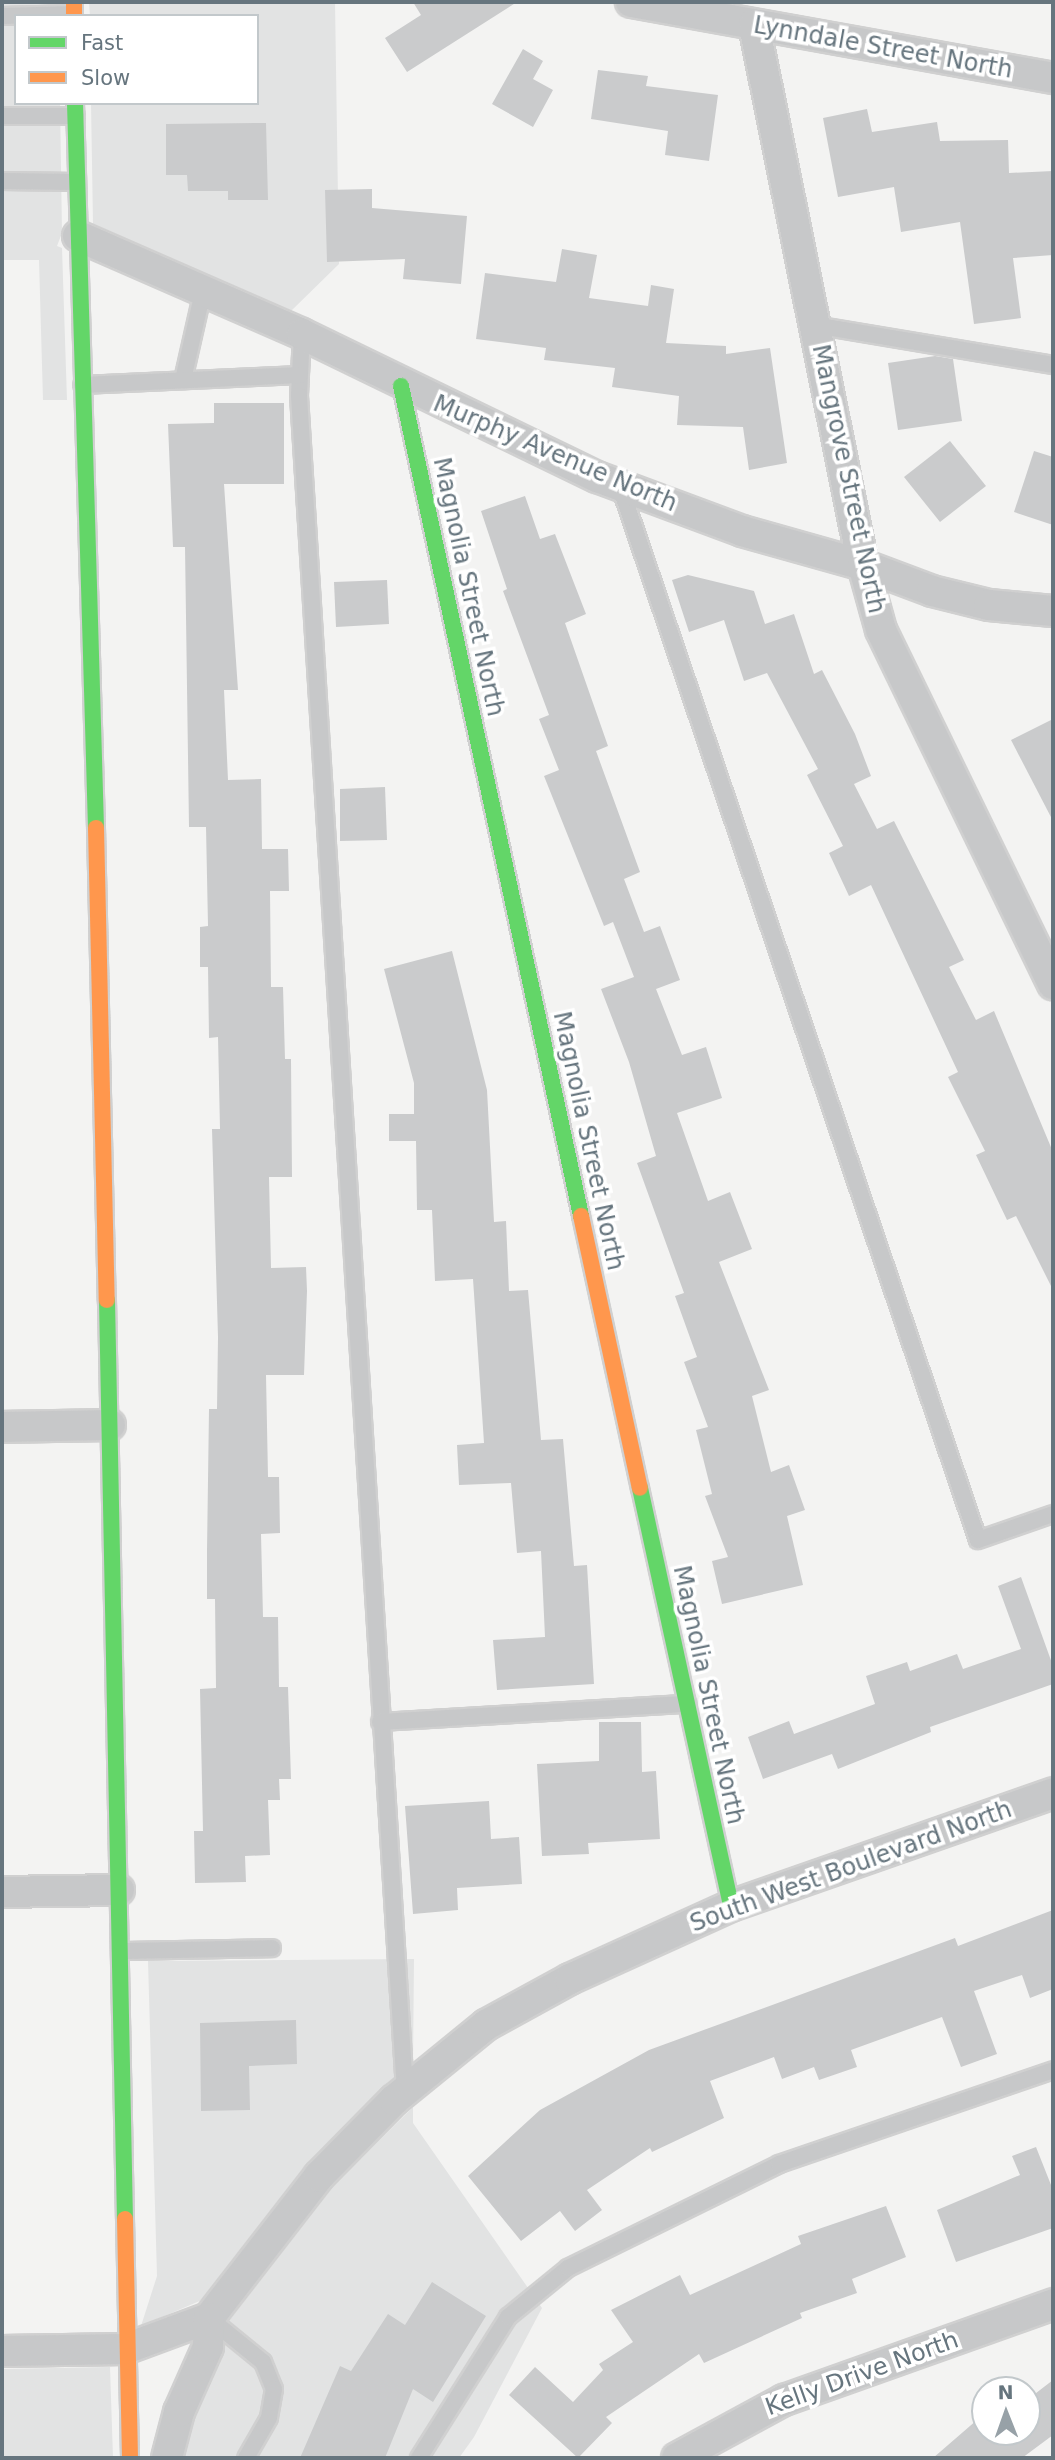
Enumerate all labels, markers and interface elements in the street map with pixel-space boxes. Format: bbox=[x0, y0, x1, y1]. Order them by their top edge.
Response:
street label: Lynndale Street North bbox=[751, 11, 1015, 85]
legend bbox=[14, 14, 259, 105]
text: Fast bbox=[81, 31, 123, 55]
text: Slow bbox=[81, 66, 130, 90]
street label: Mangrove Street North bbox=[805, 342, 891, 616]
street label: Murphy Avenue North bbox=[429, 390, 681, 518]
street label: Magnolia Street North bbox=[426, 455, 510, 719]
street label: Magnolia Street North bbox=[546, 1009, 630, 1273]
street label: Magnolia Street North bbox=[666, 1563, 750, 1827]
street label: South West Boulevard North bbox=[686, 1795, 1016, 1939]
street label: Kelly Drive North bbox=[762, 2326, 962, 2422]
north arrow bbox=[971, 2376, 1041, 2446]
text: N bbox=[998, 2381, 1014, 2403]

